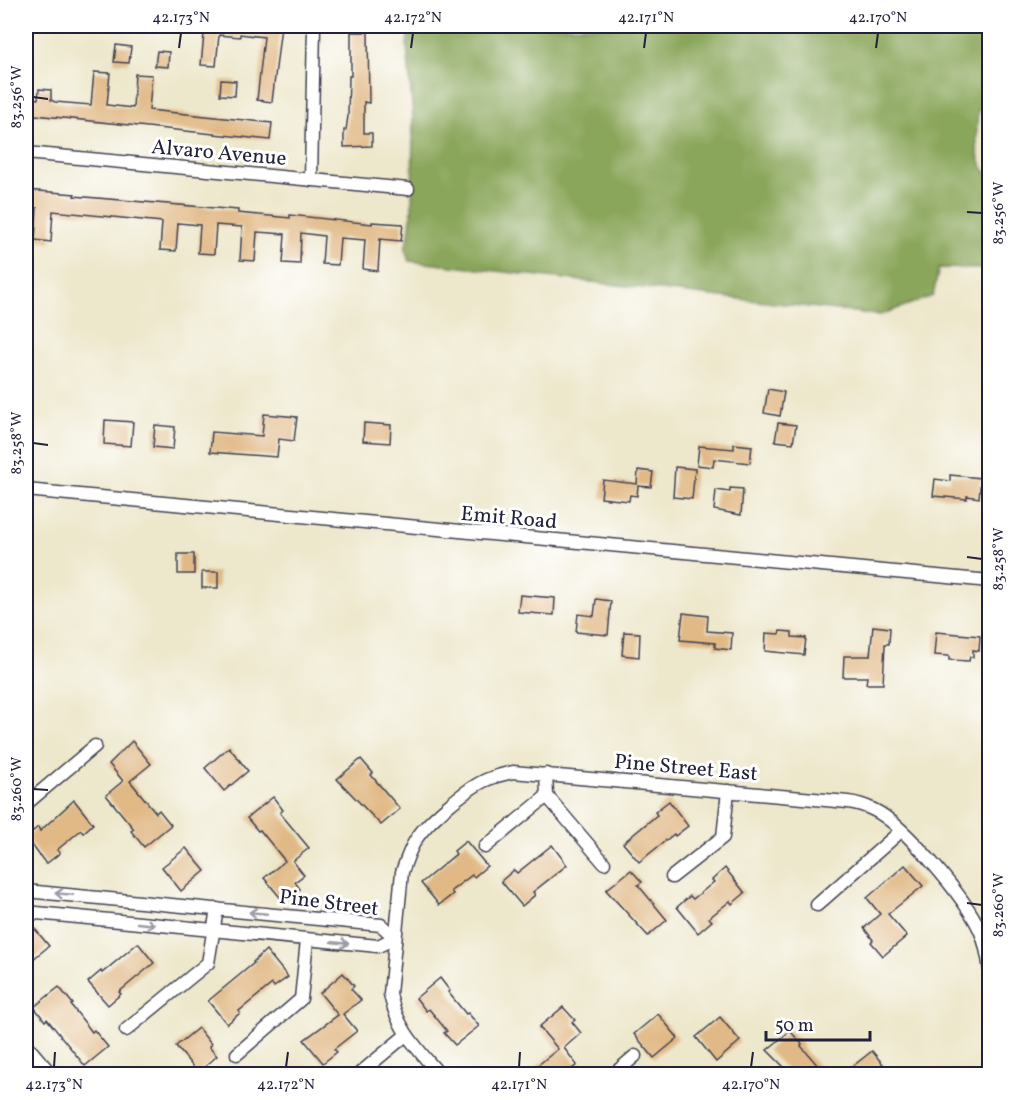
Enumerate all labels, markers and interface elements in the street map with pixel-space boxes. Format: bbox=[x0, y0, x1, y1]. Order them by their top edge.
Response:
text: 42.173°N bbox=[152, 8, 210, 29]
text: 42.172°N bbox=[384, 8, 442, 29]
text: 42.171°N bbox=[618, 8, 674, 29]
text: 42.170°N bbox=[849, 8, 907, 29]
text: 83.256°W bbox=[7, 65, 28, 129]
street label: Alvaro Avenue bbox=[150, 133, 288, 174]
text: 83.256°W bbox=[989, 181, 1010, 245]
text: 83.258°W bbox=[7, 411, 28, 475]
street label: Emit Road bbox=[460, 500, 558, 537]
text: 83.258°W bbox=[989, 527, 1010, 591]
street label: Pine Street East bbox=[613, 748, 759, 789]
text: 83.260°W bbox=[7, 757, 28, 821]
text: 83.260°W bbox=[989, 873, 1010, 937]
street label: Pine Street bbox=[277, 883, 380, 924]
one-way arrow bbox=[55, 888, 75, 899]
one-way arrow bbox=[249, 907, 269, 918]
one-way arrow bbox=[136, 919, 156, 930]
one-way arrow bbox=[330, 938, 350, 949]
scale bar bbox=[766, 1004, 870, 1042]
text: 50 m bbox=[775, 1014, 814, 1039]
text: 42.173°N bbox=[25, 1075, 83, 1096]
text: 42.172°N bbox=[257, 1075, 315, 1096]
text: 42.171°N bbox=[491, 1075, 547, 1096]
text: 42.170°N bbox=[722, 1075, 780, 1096]

